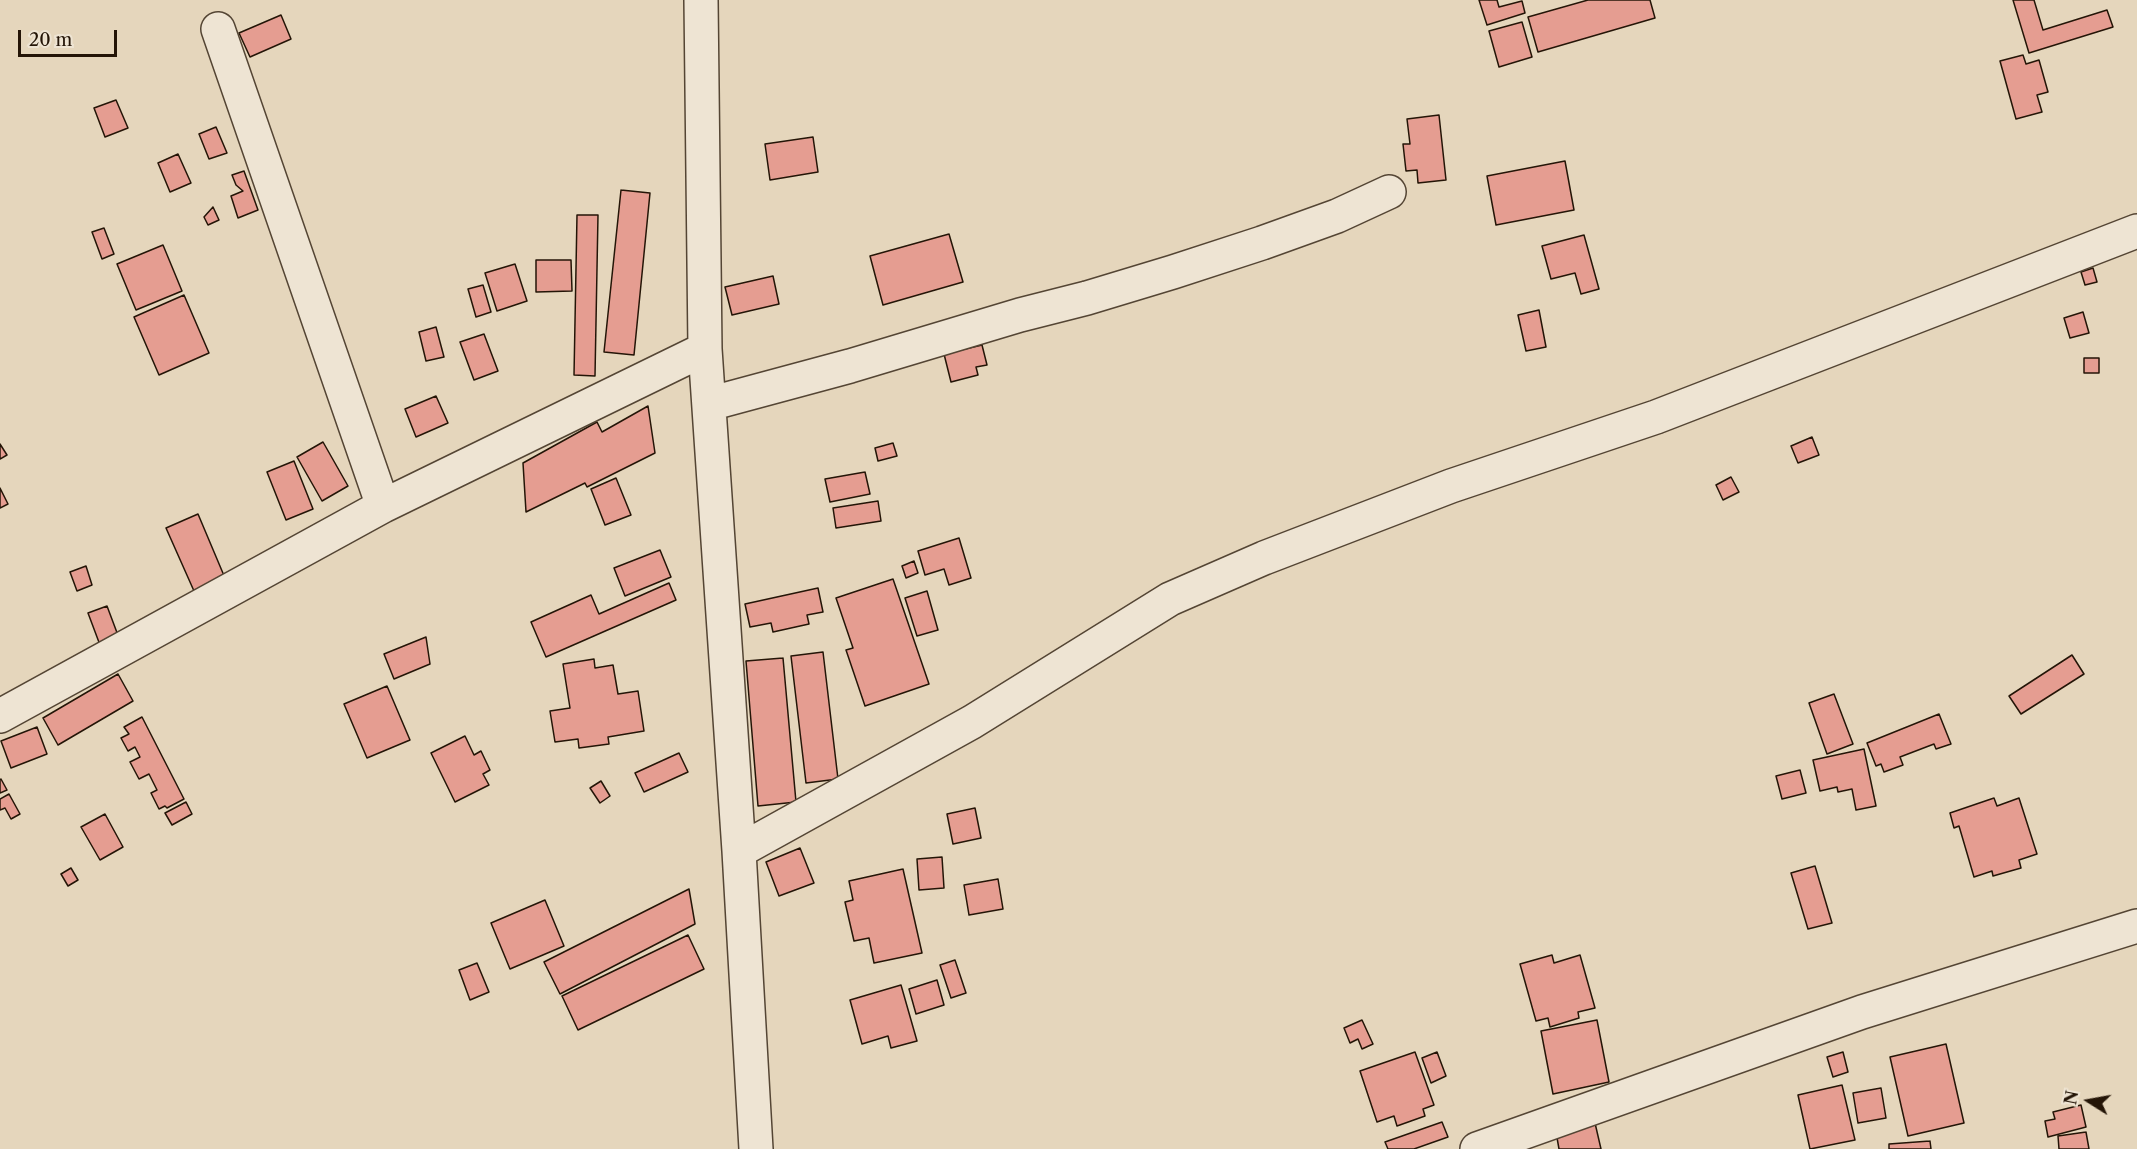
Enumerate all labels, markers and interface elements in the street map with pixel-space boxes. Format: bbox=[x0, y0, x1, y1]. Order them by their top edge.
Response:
scale bar bbox=[21, 18, 120, 56]
text: 20 m bbox=[29, 29, 72, 51]
north arrow bbox=[2059, 1071, 2119, 1131]
text: N bbox=[2060, 1089, 2082, 1106]

